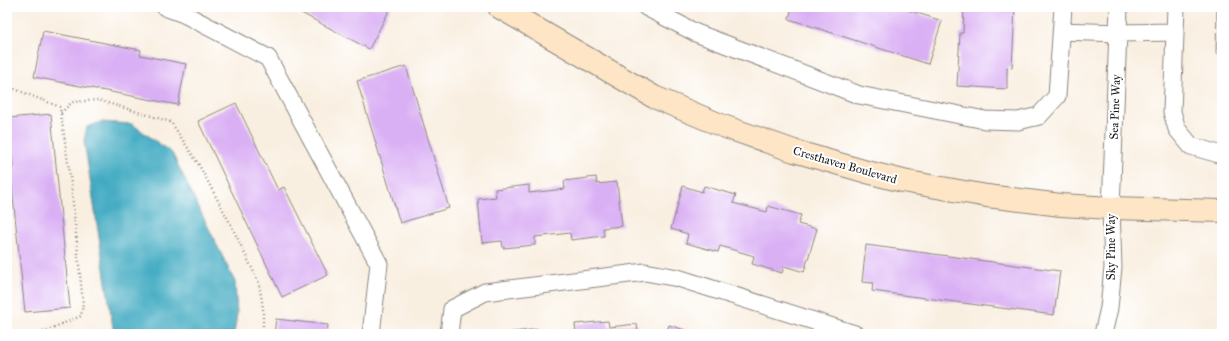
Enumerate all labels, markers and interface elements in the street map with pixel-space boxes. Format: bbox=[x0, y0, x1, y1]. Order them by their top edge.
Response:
street label: Sea Pine Way bbox=[1107, 74, 1123, 140]
street label: Cresthaven Boulevard bbox=[791, 143, 899, 187]
street label: Sky Pine Way bbox=[1104, 213, 1118, 280]

